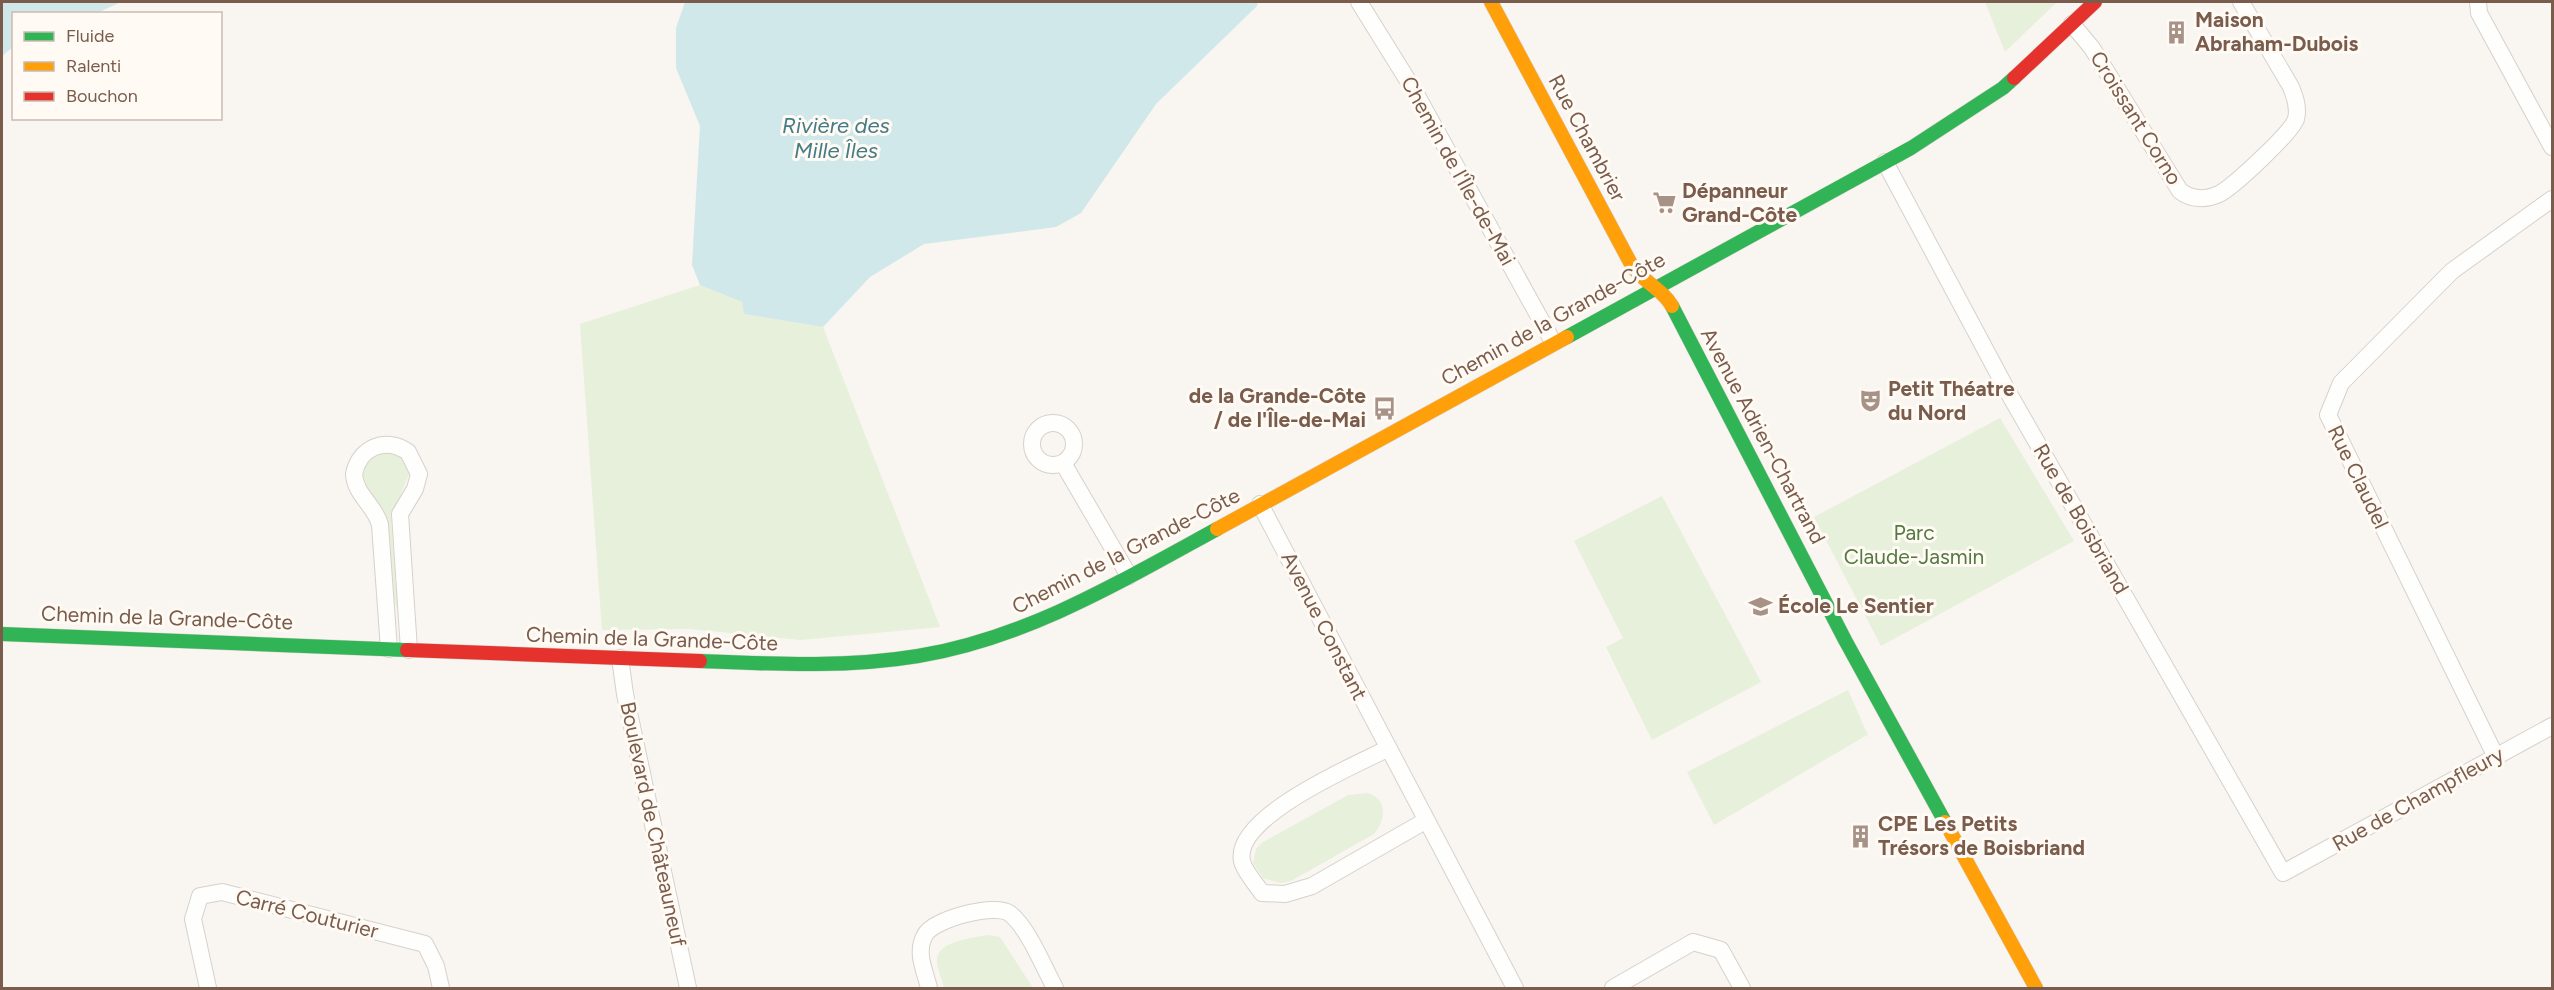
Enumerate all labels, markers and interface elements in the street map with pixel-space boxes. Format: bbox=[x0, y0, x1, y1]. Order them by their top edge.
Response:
place label: Maison Abraham-Dubois bbox=[2195, 7, 2359, 56]
legend bbox=[12, 12, 222, 120]
building icon: Maison Abraham-Dubois bbox=[2164, 19, 2190, 45]
text: Fluide bbox=[66, 25, 115, 47]
street label: Croissant Corno bbox=[2085, 46, 2187, 189]
text: Ralenti bbox=[66, 55, 121, 77]
street label: Rue Chambrier bbox=[1544, 70, 1631, 205]
street label: Chemin de l'Île-de-Mai bbox=[1396, 72, 1521, 270]
text: Bouchon bbox=[66, 85, 138, 107]
water label: Rivière des Mille Îles bbox=[782, 112, 890, 164]
place label: Dépanneur Grand-Côte bbox=[1682, 178, 1797, 227]
supermarket icon: Dépanneur Grand-Côte bbox=[1651, 190, 1677, 216]
street label: Chemin de la Grande-Côte bbox=[1436, 247, 1669, 391]
street label: Avenue Adrien-Chartrand bbox=[1696, 324, 1831, 548]
place label: Petit Théatre du Nord bbox=[1888, 376, 2015, 425]
place label: de la Grande-Côte / de l'Île-de-Mai bbox=[1189, 383, 1366, 432]
theatre icon: Petit Théatre du Nord bbox=[1857, 388, 1883, 414]
bus stop icon: de la Grande-Côte / de l'Île-de-Mai bbox=[1371, 395, 1397, 421]
street label: Rue Claudel bbox=[2323, 421, 2394, 533]
street label: Rue de Boisbriand bbox=[2028, 439, 2135, 598]
street label: Chemin de la Grande-Côte bbox=[1008, 482, 1244, 619]
park label: Parc Claude-Jasmin bbox=[1844, 520, 1984, 569]
street label: Avenue Constant bbox=[1276, 547, 1373, 704]
school or university icon: École Le Sentier bbox=[1747, 593, 1773, 619]
place label: École Le Sentier bbox=[1778, 593, 1934, 618]
street label: Chemin de la Grande-Côte bbox=[41, 601, 293, 634]
street label: Chemin de la Grande-Côte bbox=[526, 622, 778, 655]
street label: Boulevard de Châteauneuf bbox=[615, 699, 692, 949]
street label: Rue de Champfleury bbox=[2328, 741, 2508, 856]
place label: CPE Les Petits Trésors de Boisbriand bbox=[1878, 811, 2085, 860]
building icon: CPE Les Petits Trésors de Boisbriand bbox=[1847, 823, 1873, 849]
street label: Carré Couturier bbox=[233, 884, 381, 943]

